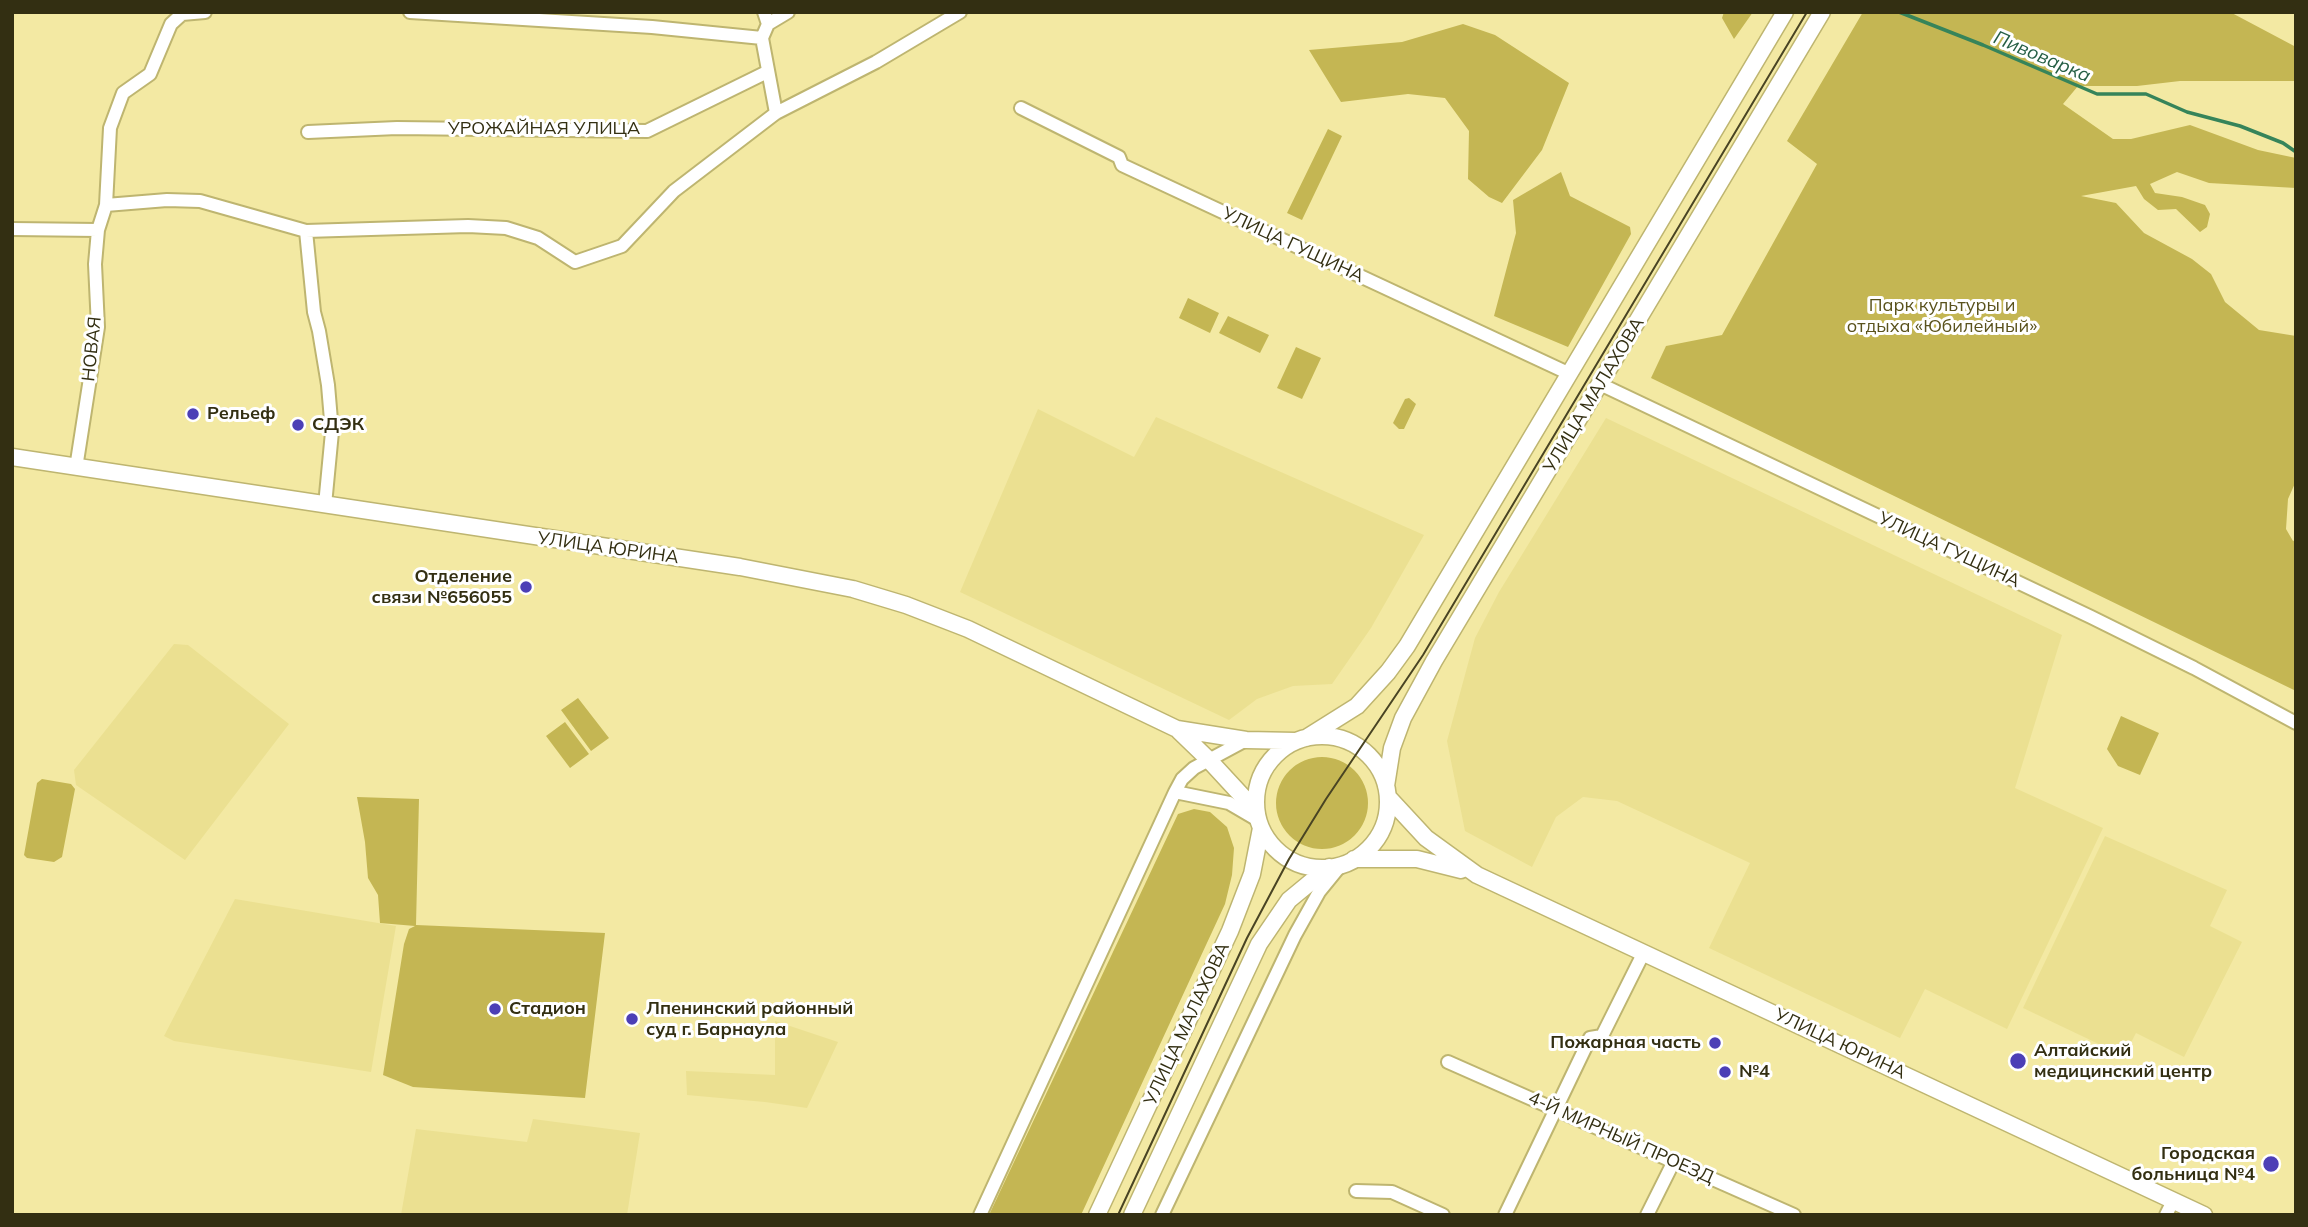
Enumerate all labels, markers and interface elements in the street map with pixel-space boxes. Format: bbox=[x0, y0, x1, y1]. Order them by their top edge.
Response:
water label: Пивоварка bbox=[1990, 26, 2094, 88]
street label: УРОЖАЙНАЯ УЛИЦА bbox=[448, 118, 640, 140]
street label: УЛИЦА ГУЩИНА bbox=[1219, 203, 1367, 287]
park label: Парк культуры и отдыха «Юбилейный» bbox=[1847, 295, 2037, 338]
street label: УЛИЦА МАЛАХОВА bbox=[1539, 313, 1649, 477]
street label: НОВАЯ bbox=[78, 315, 106, 383]
place label: Рельеф bbox=[207, 403, 275, 425]
marker: Рельеф bbox=[185, 406, 201, 422]
place label: СДЭК bbox=[312, 414, 364, 436]
marker: СДЭК bbox=[290, 417, 306, 433]
street label: УЛИЦА ГУЩИНА bbox=[1875, 508, 2023, 592]
street label: УЛИЦА ЮРИНА bbox=[536, 527, 680, 569]
place label: Отделение связи №656055 bbox=[372, 566, 512, 608]
marker: Отделение связи №656055 bbox=[518, 579, 534, 595]
street label: УЛИЦА МАЛАХОВА bbox=[1140, 939, 1234, 1109]
place label: Стадион bbox=[509, 998, 586, 1020]
place label: Лпенинский районный суд г. Барнаула bbox=[646, 998, 853, 1040]
marker: Стадион bbox=[487, 1001, 503, 1017]
street label: УЛИЦА ЮРИНА bbox=[1771, 1004, 1909, 1084]
marker: Лпенинский районный суд г. Барнаула bbox=[624, 1011, 640, 1027]
place label: Пожарная часть bbox=[1550, 1032, 1701, 1054]
marker: Пожарная часть bbox=[1707, 1035, 1723, 1051]
place label: Алтайский медицинский центр bbox=[2034, 1040, 2212, 1082]
marker: Алтайский медицинский центр bbox=[2008, 1051, 2028, 1071]
place label: №4 bbox=[1739, 1061, 1770, 1083]
marker: №4 bbox=[1717, 1064, 1733, 1080]
street label: 4-Й МИРНЫЙ ПРОЕЗД bbox=[1525, 1087, 1717, 1189]
place label: Городская больница №4 bbox=[2131, 1143, 2255, 1186]
marker: Городская больница №4 bbox=[2261, 1154, 2281, 1174]

